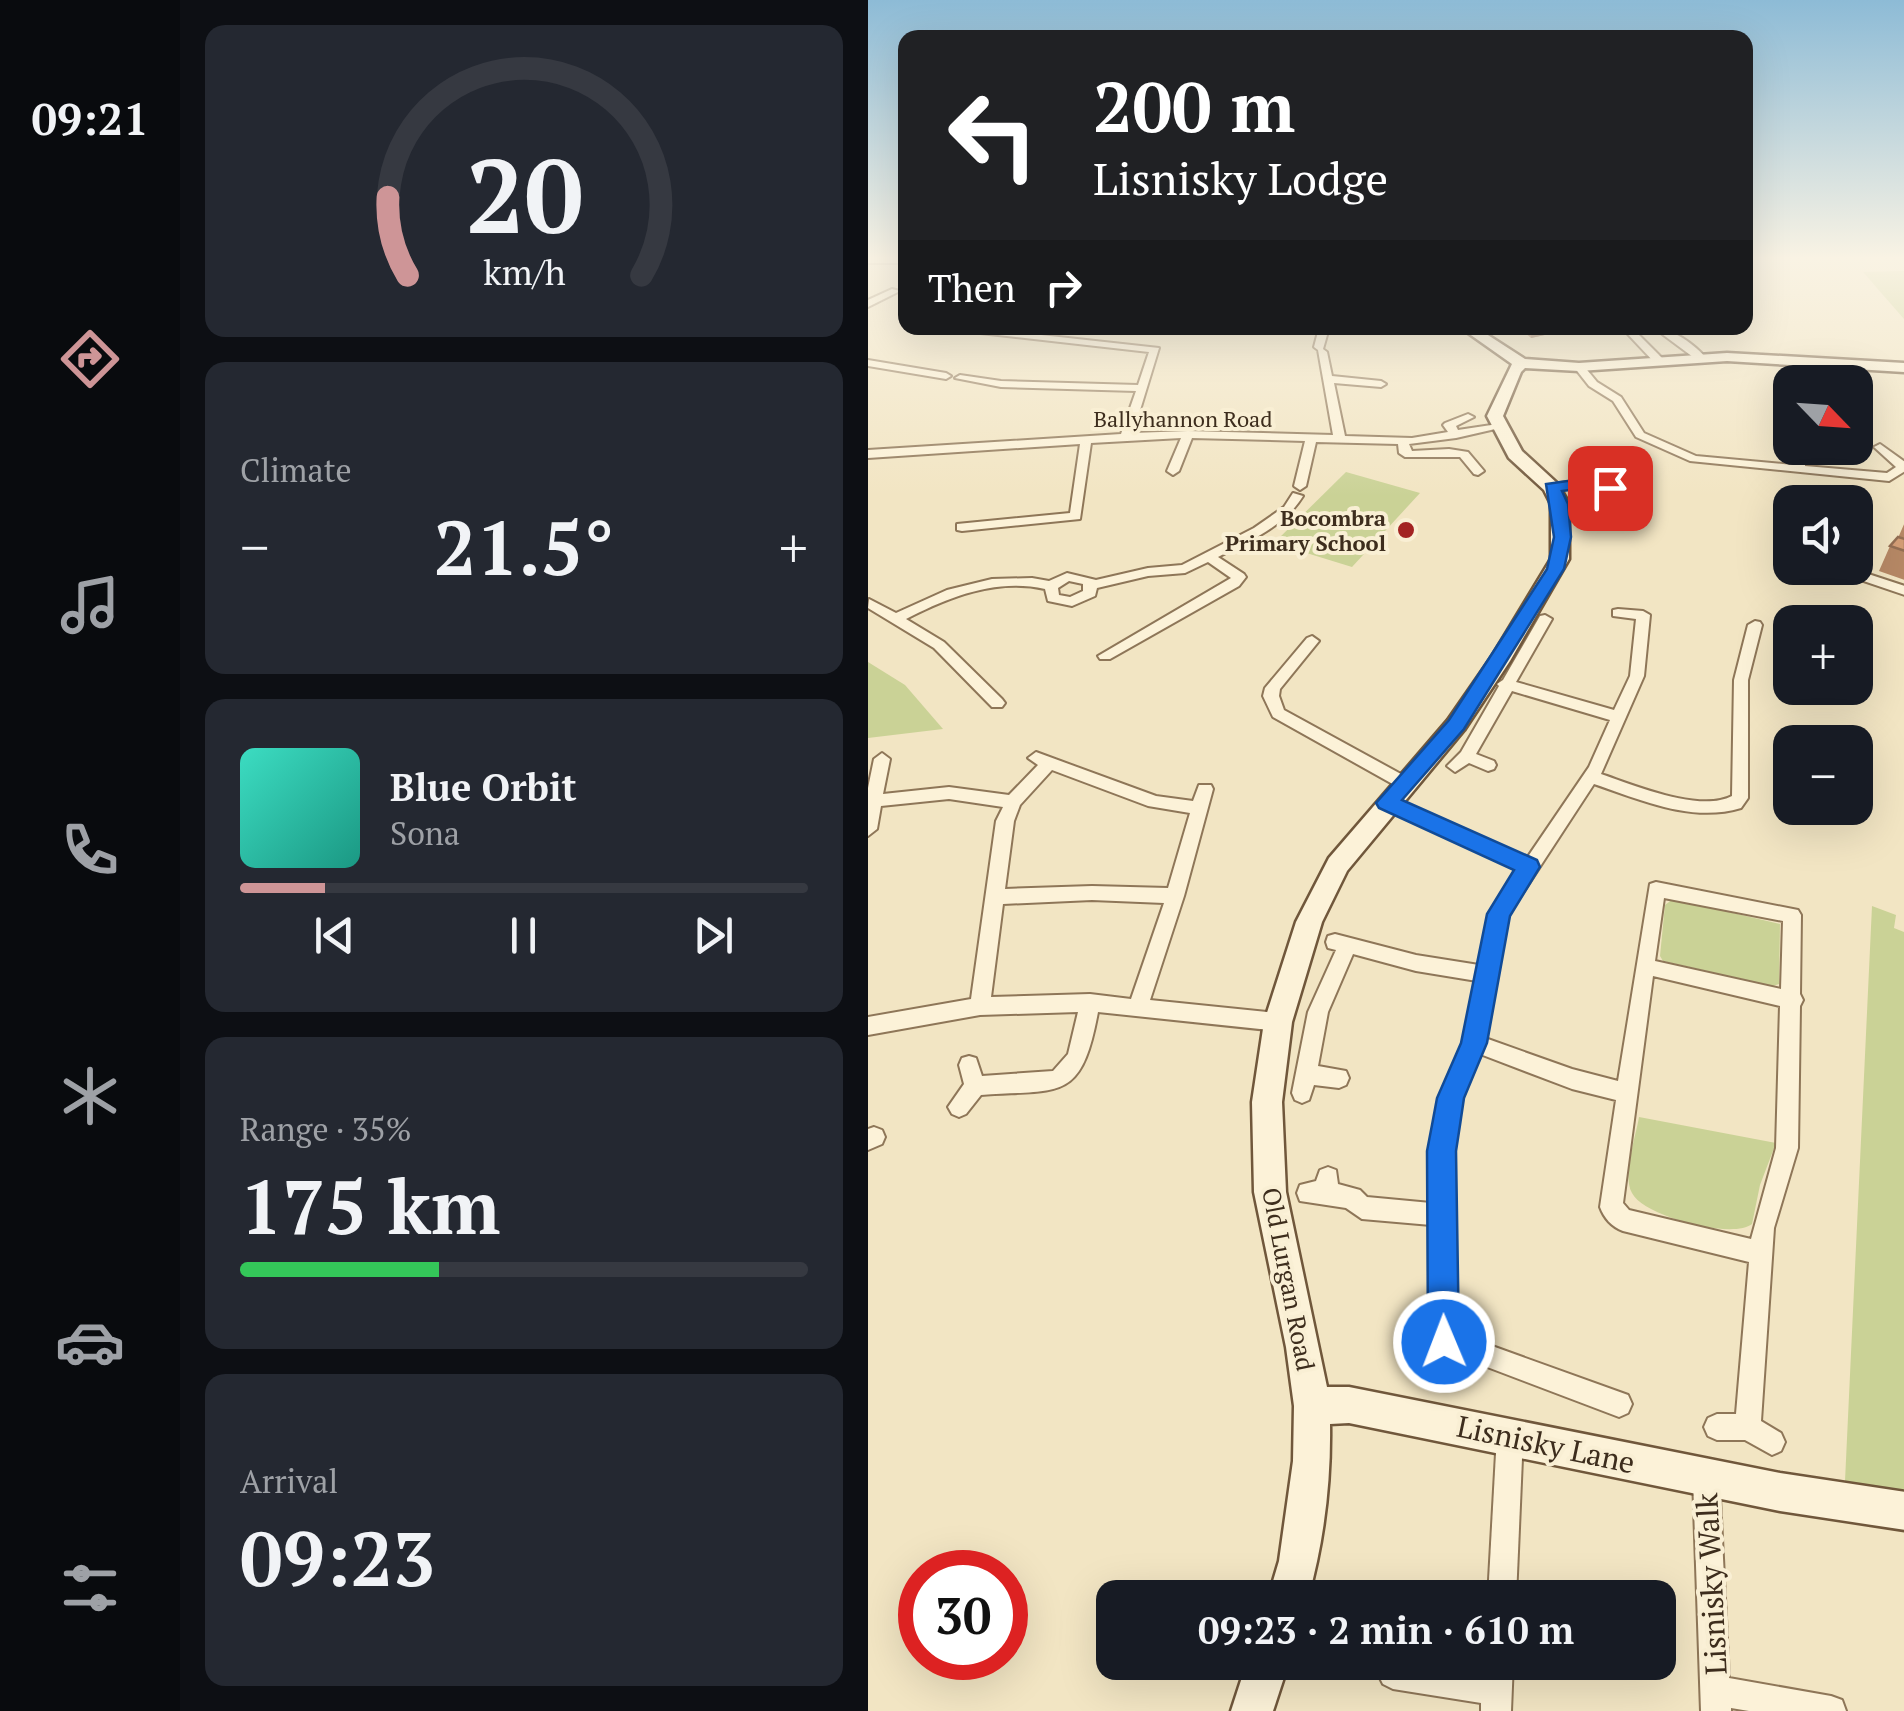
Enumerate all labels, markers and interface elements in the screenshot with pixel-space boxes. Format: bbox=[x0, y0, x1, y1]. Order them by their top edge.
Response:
text: 200 m bbox=[1093, 59, 1295, 152]
icon: left bbox=[928, 70, 1058, 200]
text: 09:21 bbox=[31, 88, 149, 148]
text: 20 bbox=[465, 125, 583, 263]
text: Lisnisky Lodge bbox=[1093, 148, 1388, 208]
text: km/h bbox=[483, 248, 565, 295]
icon: right bbox=[1036, 260, 1091, 315]
text: Then bbox=[928, 263, 1016, 313]
icon: directions bbox=[55, 324, 125, 394]
north arrow bbox=[1773, 365, 1873, 465]
map controls bbox=[1773, 365, 1873, 825]
street label: Ballyhannon Road bbox=[1094, 404, 1272, 433]
pin bbox=[1568, 446, 1653, 531]
text: Climate bbox=[240, 449, 352, 491]
icon: arrive bbox=[1583, 461, 1638, 516]
button: sound bbox=[1773, 485, 1873, 585]
text: 21.5° bbox=[434, 497, 614, 596]
place label: Bocombra Primary School bbox=[1225, 503, 1386, 557]
text: − bbox=[240, 510, 269, 583]
text: + bbox=[779, 510, 808, 583]
marker: Bocombra Primary School bbox=[1395, 519, 1417, 541]
icon: music bbox=[55, 570, 125, 640]
button: + bbox=[1773, 605, 1873, 705]
button: − bbox=[1773, 725, 1873, 825]
text: Blue Orbit bbox=[390, 762, 577, 812]
text: Sona bbox=[390, 812, 460, 854]
icon: phone bbox=[55, 815, 125, 885]
icon: previous bbox=[307, 908, 362, 963]
icon: pause bbox=[496, 908, 551, 963]
icon: next bbox=[686, 908, 741, 963]
icon: climate bbox=[55, 1061, 125, 1131]
text: Range · 35% bbox=[240, 1108, 412, 1150]
text: 175 km bbox=[240, 1156, 500, 1255]
street label: Old Lurgan Road bbox=[1255, 1184, 1323, 1374]
position arrow bbox=[1392, 1290, 1496, 1394]
icon: car bbox=[55, 1307, 125, 1377]
street label: Lisnisky Lane bbox=[1453, 1406, 1639, 1482]
text: Arrival bbox=[240, 1460, 338, 1502]
street label: Lisnisky Walk bbox=[1686, 1492, 1736, 1676]
text: 09:23 bbox=[240, 1508, 435, 1607]
speed limit sign: 30 bbox=[898, 1550, 1028, 1680]
icon: filters bbox=[55, 1553, 125, 1623]
text: 09:23 · 2 min · 610 m bbox=[1198, 1605, 1574, 1655]

